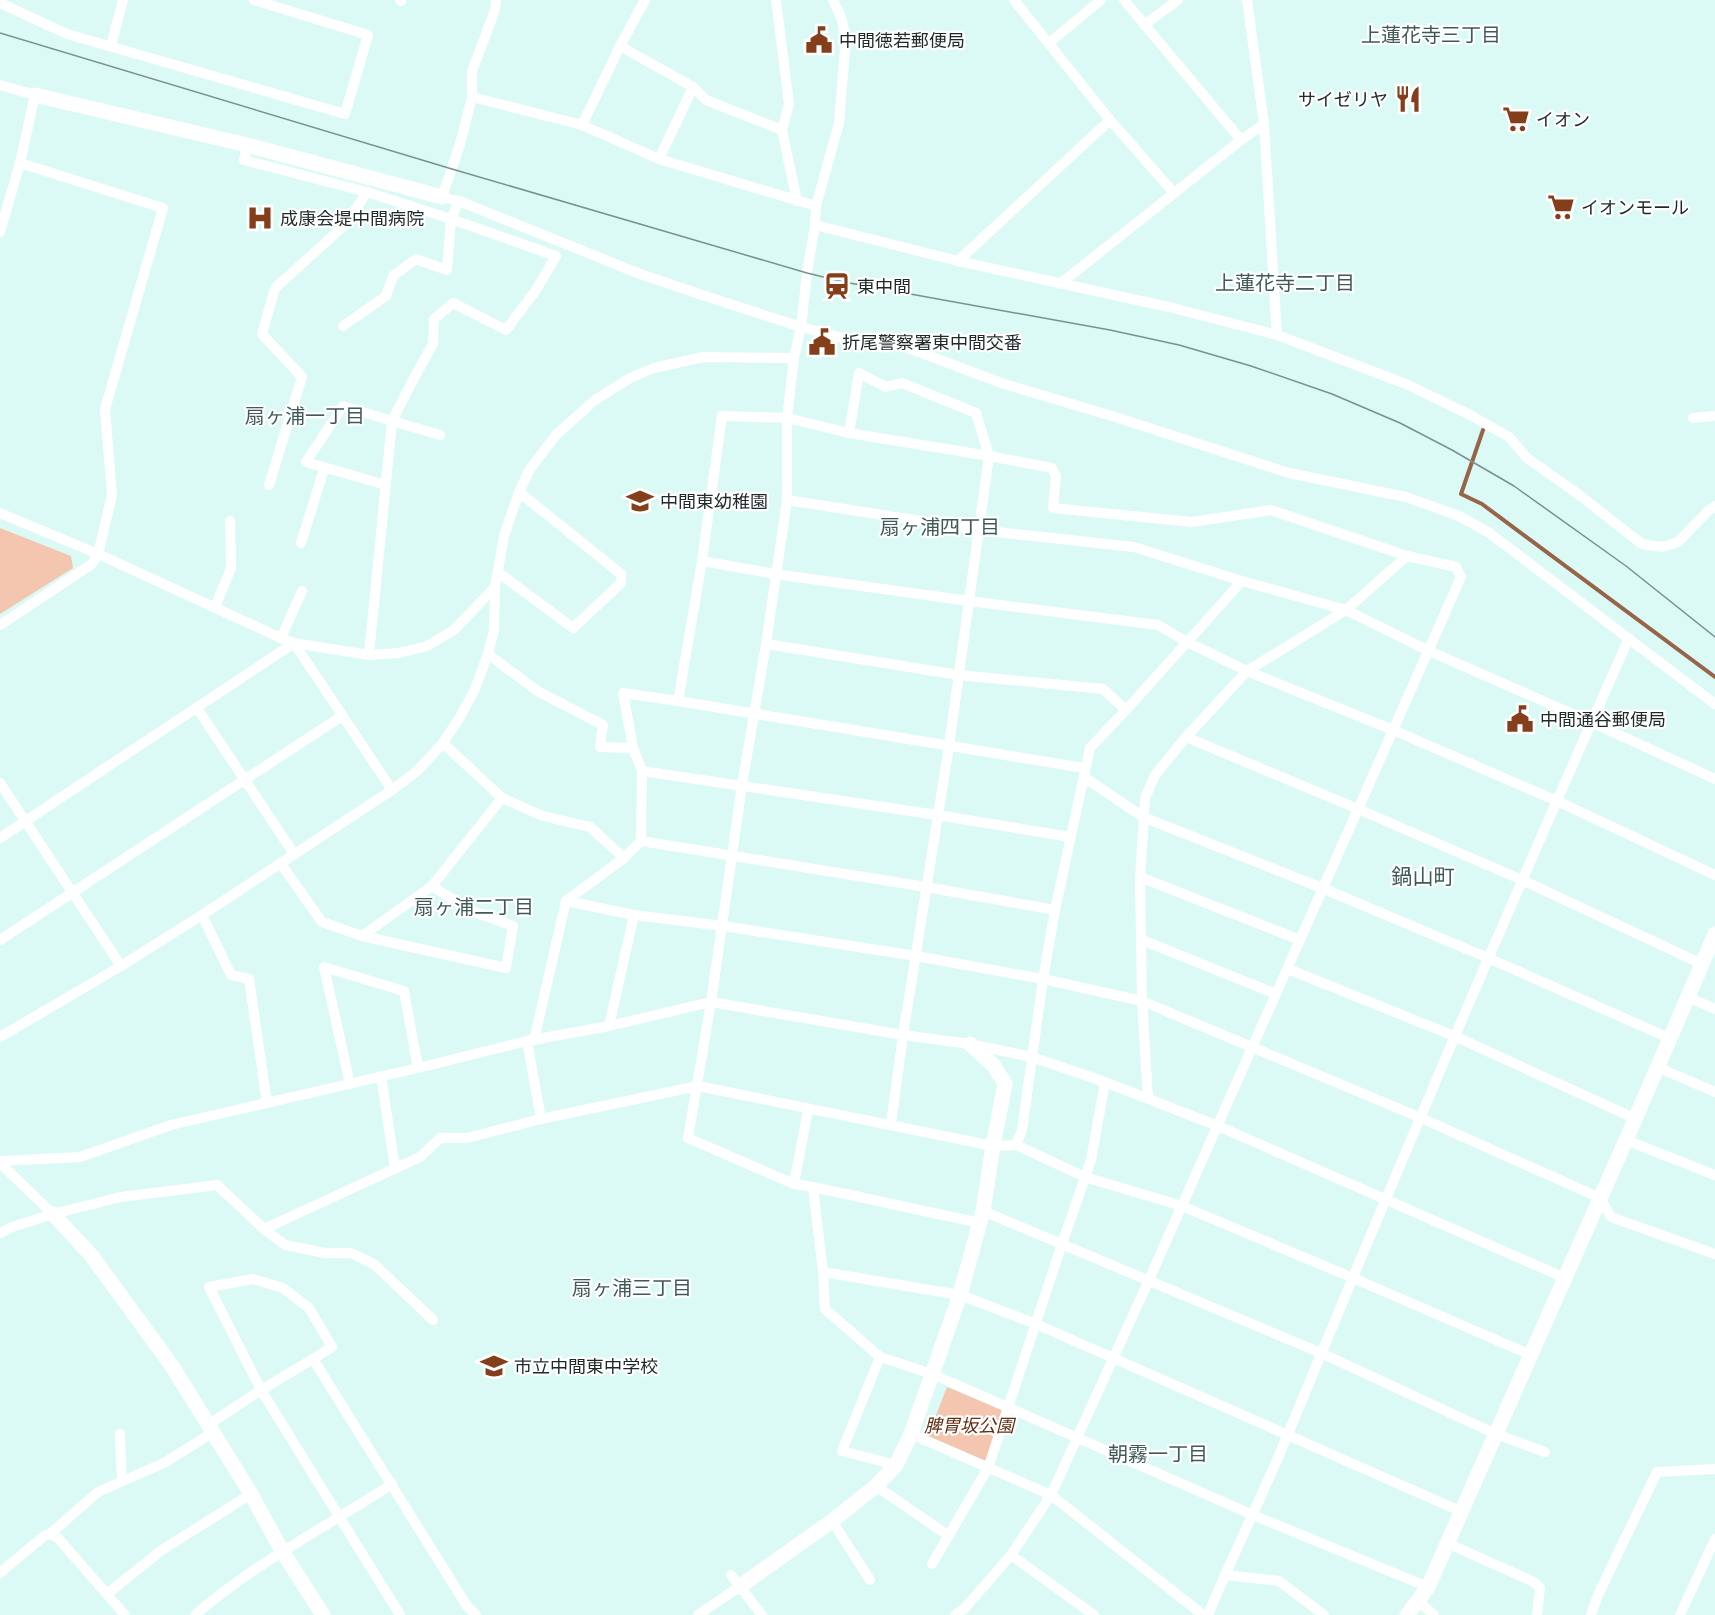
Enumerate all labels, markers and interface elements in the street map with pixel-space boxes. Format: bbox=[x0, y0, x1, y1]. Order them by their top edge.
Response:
district label: 上蓮花寺三丁目 bbox=[1361, 21, 1501, 49]
public building icon: 中間徳若郵便局 bbox=[804, 25, 834, 55]
place label: 中間徳若郵便局 bbox=[839, 28, 965, 53]
restaurant icon: サイゼリヤ bbox=[1393, 84, 1423, 114]
place label: サイゼリヤ bbox=[1298, 87, 1388, 112]
supermarket icon: イオン bbox=[1501, 104, 1531, 134]
place label: イオン bbox=[1536, 107, 1590, 132]
supermarket icon: イオンモール bbox=[1546, 192, 1576, 222]
place label: イオンモール bbox=[1581, 195, 1689, 220]
hospital icon: 成康会堤中間病院 bbox=[245, 203, 275, 233]
place label: 成康会堤中間病院 bbox=[280, 206, 424, 231]
district label: 上蓮花寺二丁目 bbox=[1215, 269, 1355, 297]
station icon: 東中間 bbox=[822, 271, 852, 301]
place label: 東中間 bbox=[857, 274, 911, 299]
public building icon: 折尾警察署東中間交番 bbox=[807, 327, 837, 357]
place label: 折尾警察署東中間交番 bbox=[842, 330, 1022, 355]
district label: 扇ヶ浦一丁目 bbox=[245, 402, 365, 430]
school or university icon: 中間東幼稚園 bbox=[625, 486, 655, 516]
place label: 中間東幼稚園 bbox=[660, 489, 768, 514]
district label: 扇ヶ浦四丁目 bbox=[880, 513, 1000, 541]
public building icon: 中間通谷郵便局 bbox=[1505, 704, 1535, 734]
place label: 中間通谷郵便局 bbox=[1540, 707, 1666, 732]
district label: 鍋山町 bbox=[1392, 862, 1455, 891]
district label: 扇ヶ浦二丁目 bbox=[414, 893, 534, 921]
district label: 扇ヶ浦三丁目 bbox=[572, 1274, 692, 1302]
school or university icon: 市立中間東中学校 bbox=[479, 1351, 509, 1381]
place label: 市立中間東中学校 bbox=[514, 1354, 658, 1379]
park label: 脾胃坂公園 bbox=[924, 1413, 1017, 1438]
district label: 朝霧一丁目 bbox=[1108, 1440, 1208, 1468]

